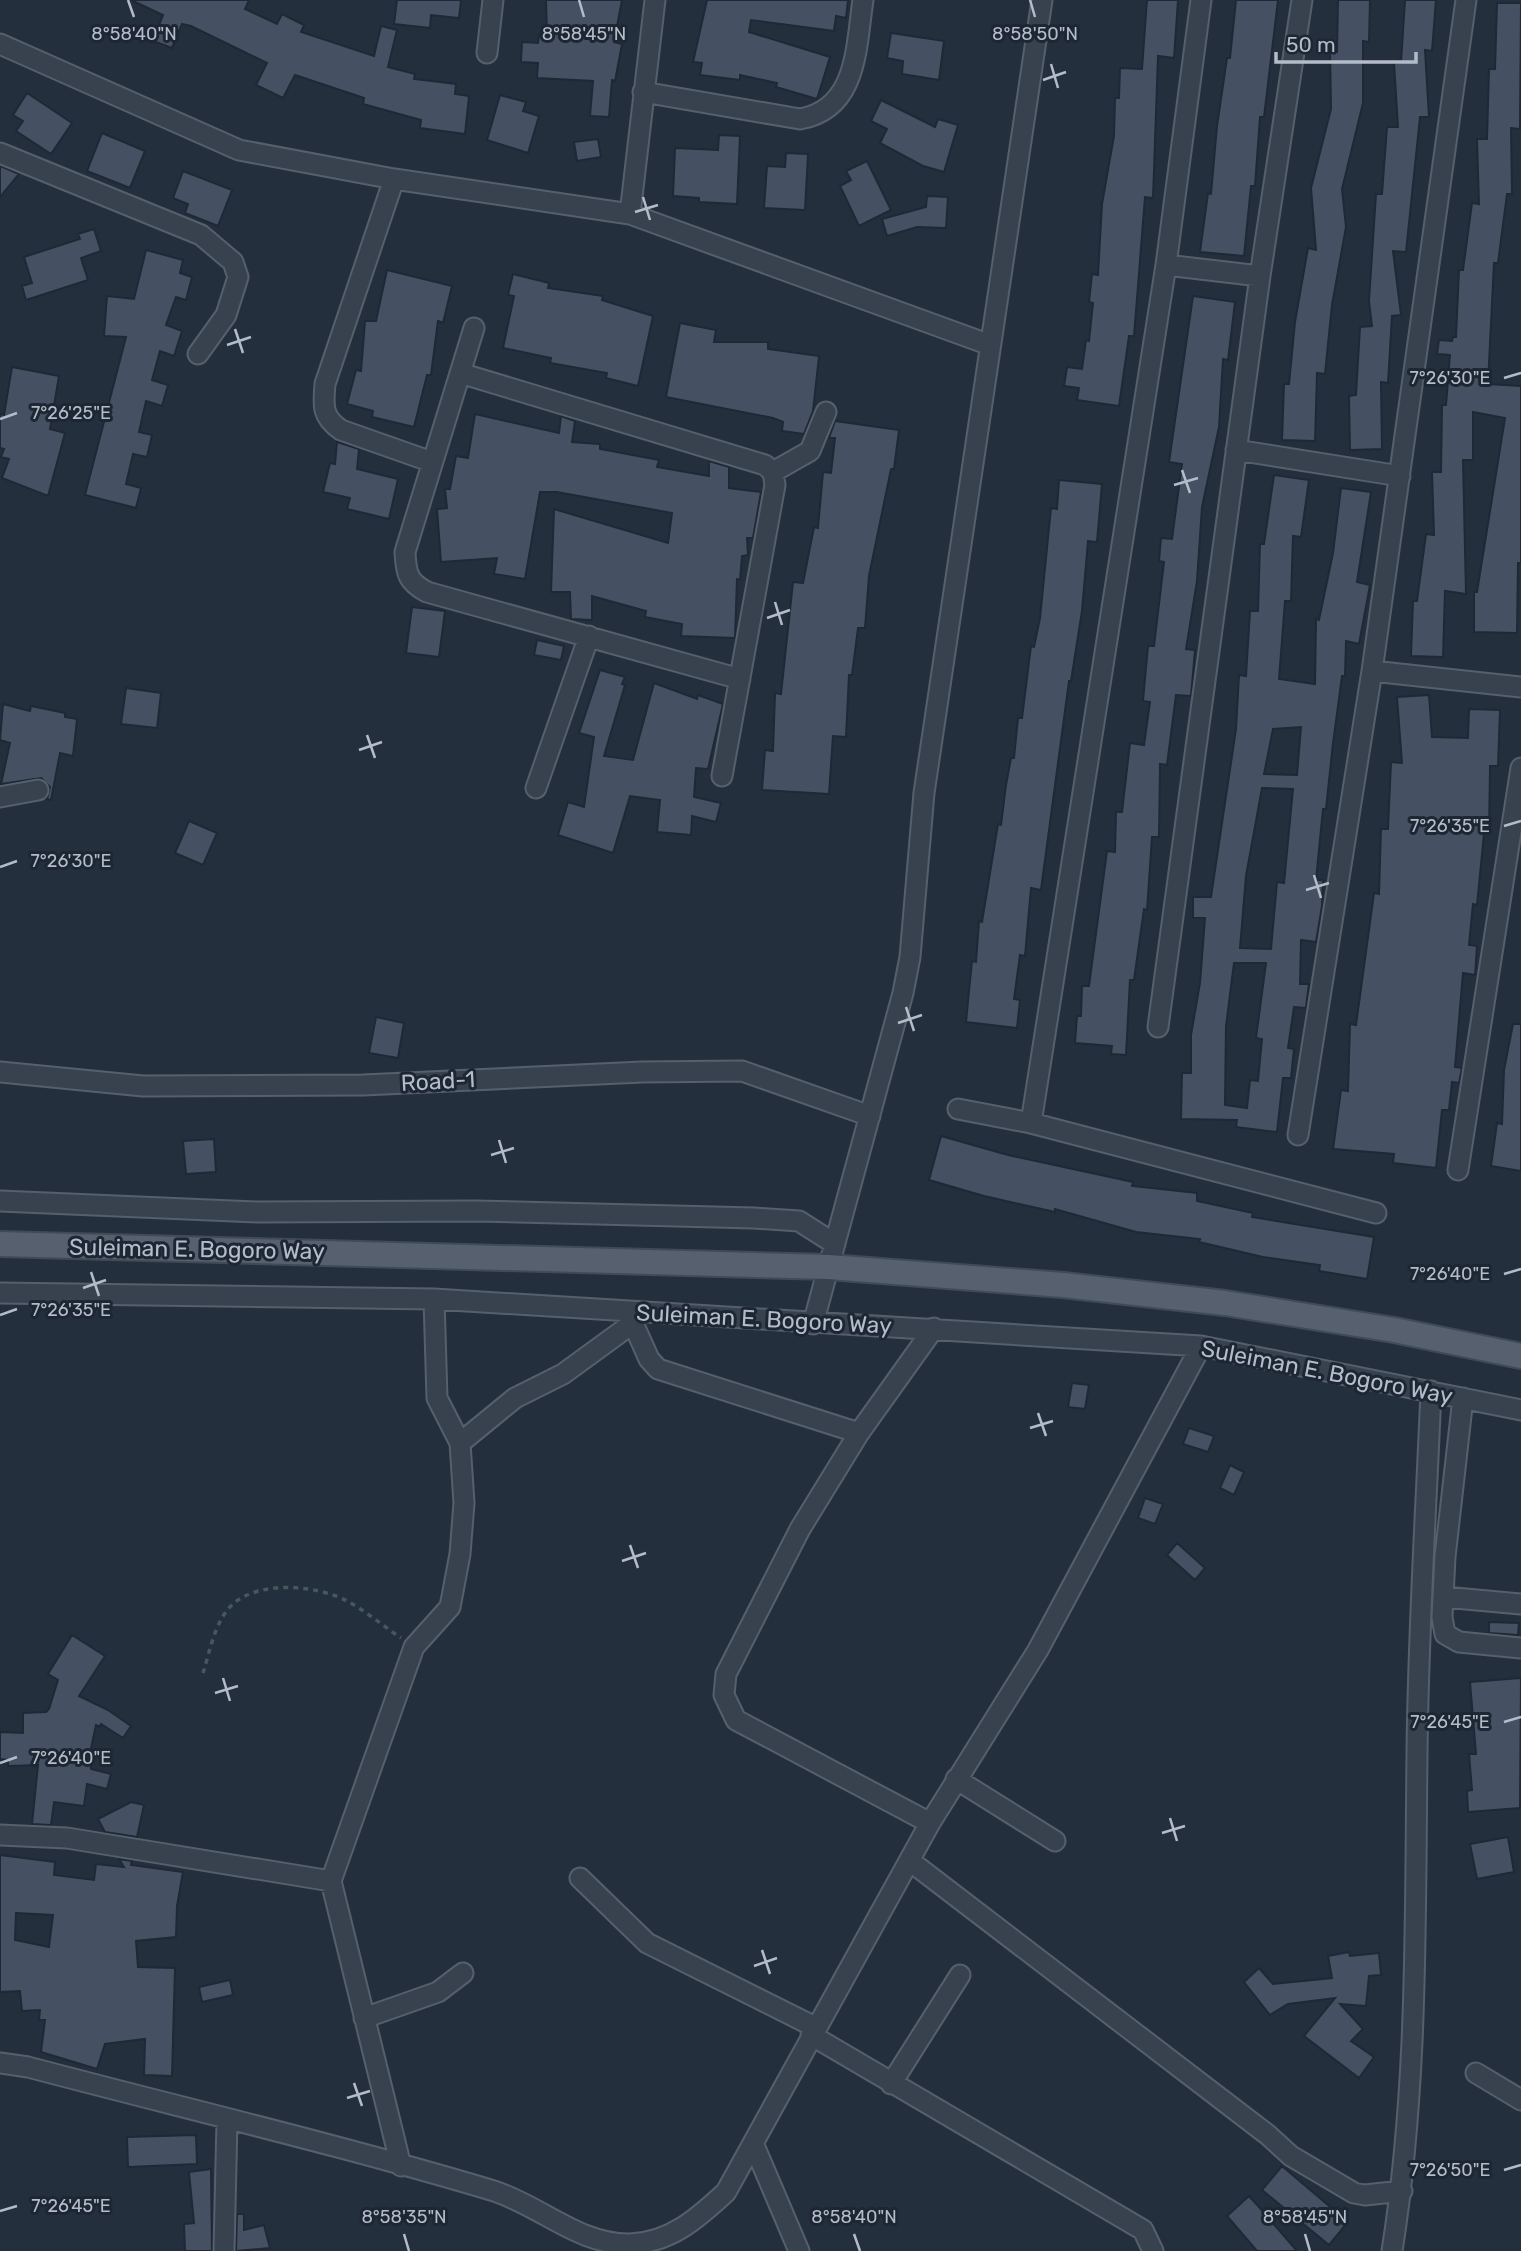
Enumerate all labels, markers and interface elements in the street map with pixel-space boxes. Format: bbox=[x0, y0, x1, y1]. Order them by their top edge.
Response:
scale bar bbox=[1276, 21, 1416, 65]
text: 8°58'40"N bbox=[91, 23, 177, 45]
text: 8°58'45"N bbox=[542, 23, 626, 45]
text: 8°58'50"N bbox=[992, 23, 1078, 45]
text: 50 m bbox=[1286, 32, 1336, 57]
text: 7°26'30"E bbox=[1410, 367, 1490, 389]
text: 7°26'25"E bbox=[31, 402, 111, 424]
text: 7°26'35"E bbox=[1410, 815, 1490, 837]
text: 7°26'30"E bbox=[31, 850, 111, 872]
street label: Road-1 bbox=[400, 1065, 476, 1097]
street label: Suleiman E. Bogoro Way bbox=[69, 1233, 325, 1265]
text: 7°26'40"E bbox=[1410, 1263, 1490, 1285]
street label: Suleiman E. Bogoro Way bbox=[636, 1298, 893, 1340]
text: 7°26'35"E bbox=[31, 1299, 111, 1321]
street label: Suleiman E. Bogoro Way bbox=[1199, 1334, 1456, 1410]
text: 7°26'45"E bbox=[1410, 1711, 1490, 1733]
text: 7°26'40"E bbox=[31, 1747, 111, 1769]
text: 7°26'50"E bbox=[1410, 2159, 1490, 2181]
text: 7°26'45"E bbox=[31, 2195, 111, 2217]
text: 8°58'35"N bbox=[361, 2206, 447, 2228]
text: 8°58'40"N bbox=[811, 2206, 897, 2228]
text: 8°58'45"N bbox=[1263, 2206, 1347, 2228]

